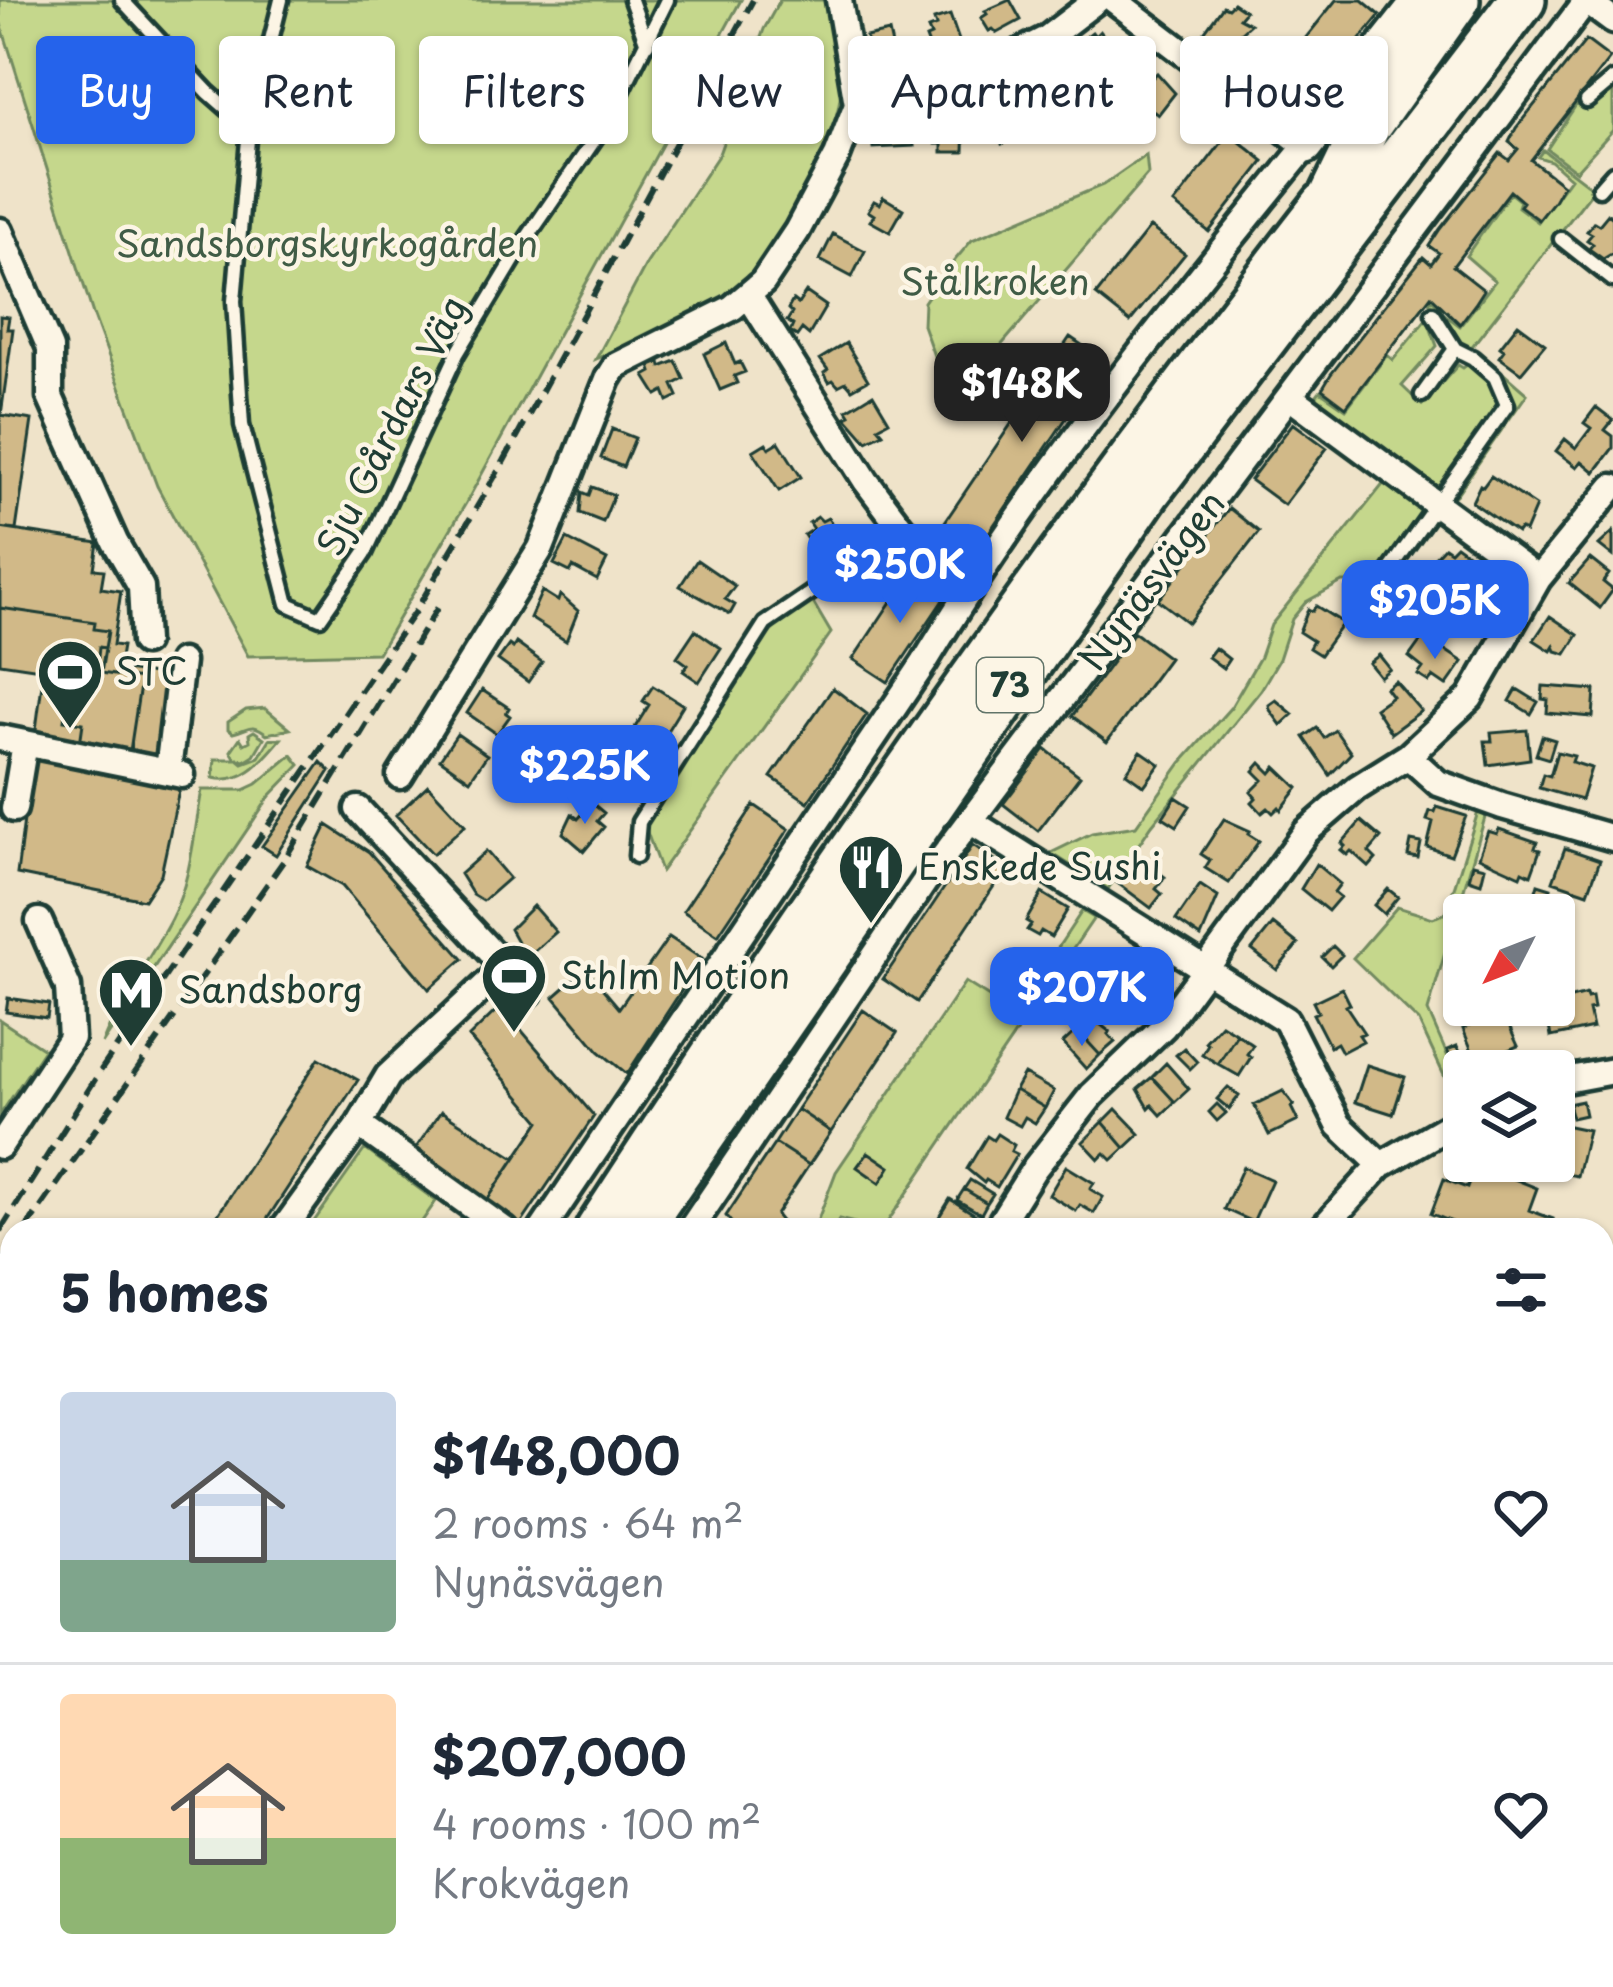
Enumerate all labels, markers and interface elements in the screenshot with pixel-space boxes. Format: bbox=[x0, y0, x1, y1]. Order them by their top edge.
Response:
chip: Buy bbox=[36, 36, 195, 144]
chip: Rent bbox=[219, 36, 395, 144]
chip: Filters bbox=[419, 36, 628, 144]
chip: New bbox=[652, 36, 824, 144]
chip: Apartment bbox=[848, 36, 1156, 144]
chip: House bbox=[1180, 36, 1388, 144]
park label: Sandsborgskyrkogården bbox=[116, 215, 538, 269]
park label: Stålkroken bbox=[900, 253, 1090, 307]
street label: Sju Gårdars Väg bbox=[302, 286, 479, 564]
pin: $148K bbox=[938, 343, 1106, 445]
text: $148K bbox=[961, 352, 1083, 411]
street label: Nynäsvägen bbox=[1064, 478, 1237, 682]
pin: $250K bbox=[816, 524, 984, 626]
text: $250K bbox=[834, 533, 966, 592]
pin: $205K bbox=[1351, 560, 1519, 662]
text: $205K bbox=[1369, 569, 1501, 628]
sports icon: STC bbox=[35, 637, 105, 731]
place label: STC bbox=[116, 643, 188, 697]
road number: 73 bbox=[977, 658, 1043, 712]
pin: $225K bbox=[501, 725, 669, 827]
text: $225K bbox=[519, 734, 651, 793]
restaurant icon: Enskede Sushi bbox=[836, 832, 906, 926]
place label: Enskede Sushi bbox=[918, 838, 1161, 892]
north arrow bbox=[1443, 894, 1575, 1026]
map controls bbox=[1443, 894, 1575, 1182]
sports icon: Sthlm Motion bbox=[479, 941, 549, 1035]
place label: Sthlm Motion bbox=[560, 947, 790, 1001]
pin: $207K bbox=[998, 947, 1166, 1049]
metro station icon: Sandsborg bbox=[96, 955, 166, 1049]
text: $207K bbox=[1017, 956, 1147, 1015]
place label: Sandsborg bbox=[178, 961, 363, 1015]
button: layers bbox=[1443, 1050, 1575, 1182]
text: 5 homes bbox=[60, 1252, 269, 1329]
icon: filters bbox=[1488, 1257, 1554, 1323]
text: $148,000 bbox=[432, 1415, 680, 1492]
icon: home bbox=[156, 1440, 300, 1584]
icon: heart bbox=[1488, 1479, 1554, 1545]
text: 2 rooms · 64 m² bbox=[432, 1492, 744, 1551]
text: Nynäsvägen bbox=[432, 1551, 664, 1610]
text: $207,000 bbox=[432, 1716, 687, 1793]
icon: home bbox=[156, 1742, 300, 1886]
icon: heart bbox=[1488, 1781, 1554, 1847]
text: 4 rooms · 100 m² bbox=[432, 1793, 761, 1852]
text: Krokvägen bbox=[432, 1852, 630, 1911]

